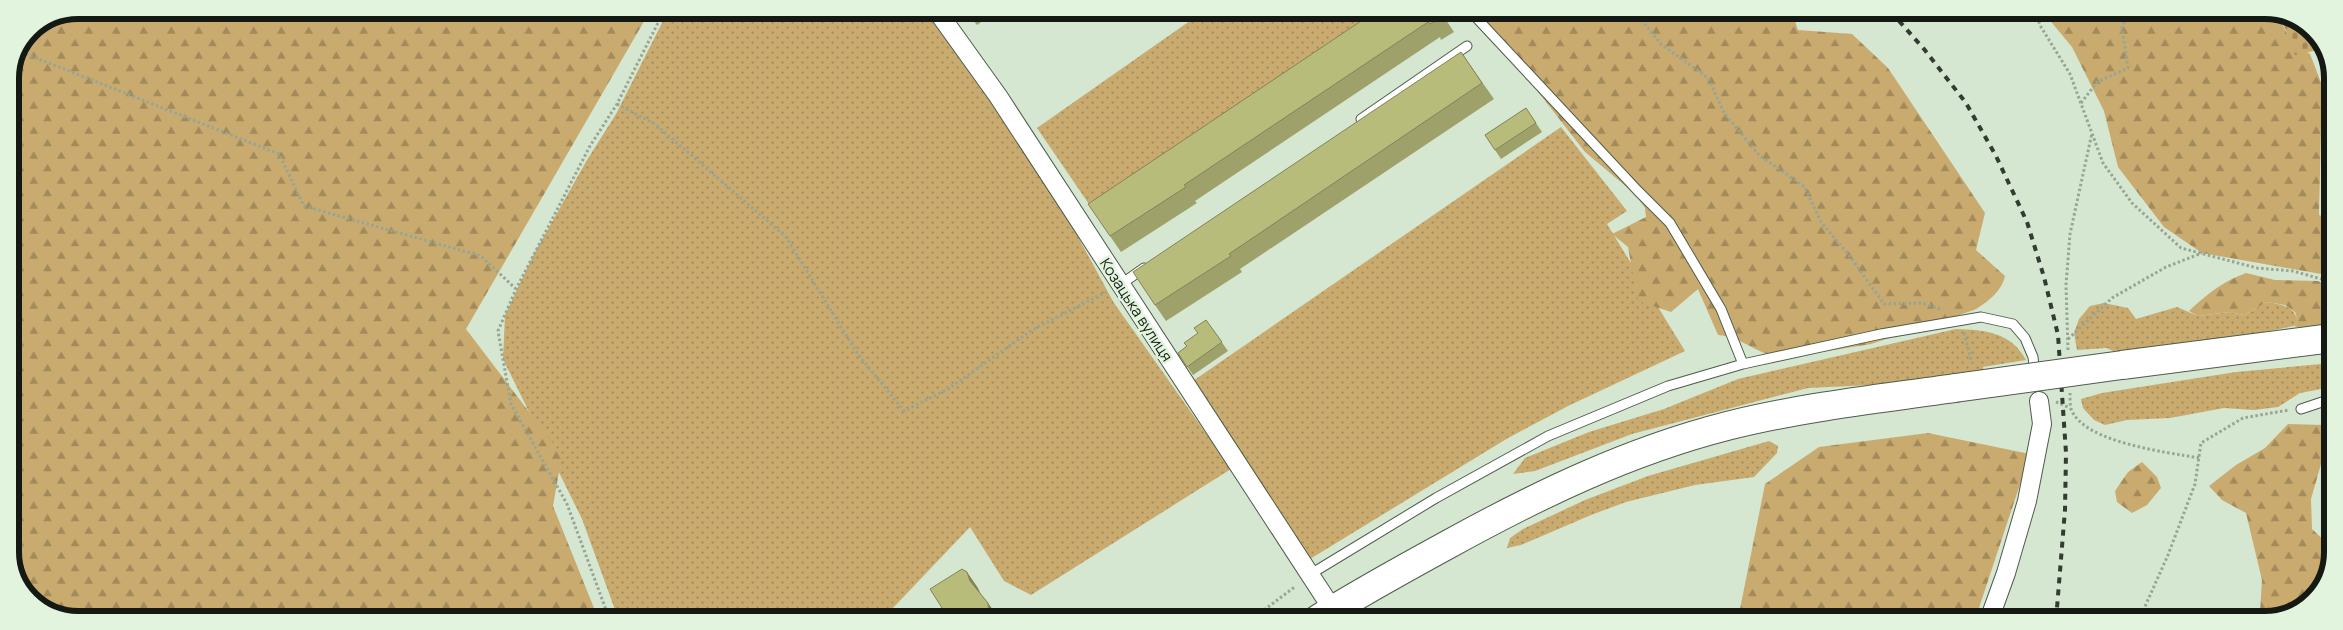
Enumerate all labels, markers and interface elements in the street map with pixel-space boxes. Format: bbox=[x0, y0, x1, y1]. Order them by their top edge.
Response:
street label: Козацька вулиця bbox=[1095, 254, 1178, 366]

